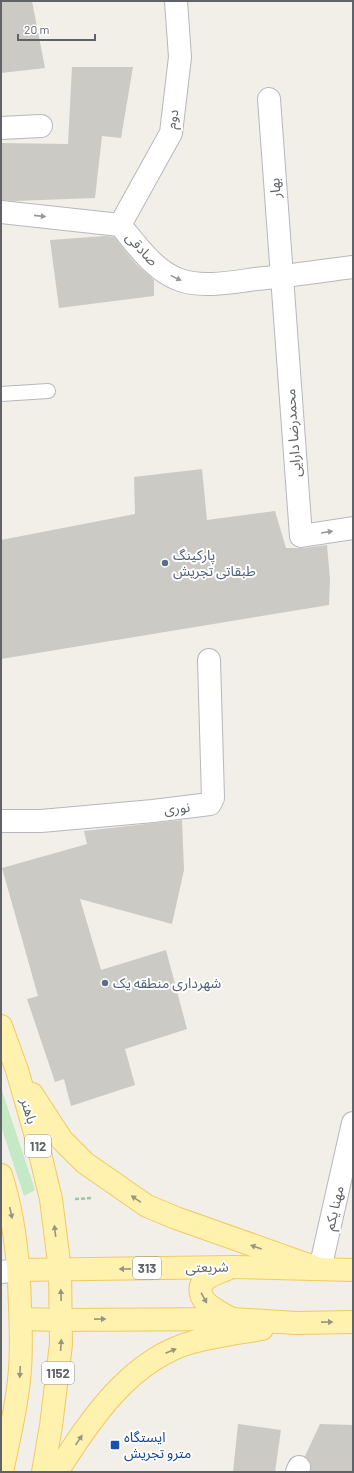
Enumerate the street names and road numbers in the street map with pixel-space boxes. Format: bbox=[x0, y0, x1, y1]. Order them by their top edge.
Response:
street label: دوم bbox=[162, 108, 184, 130]
street label: بهار bbox=[265, 177, 285, 200]
street label: صادقی bbox=[122, 228, 162, 270]
street label: محمدرضا دارایی bbox=[281, 388, 305, 478]
street label: نوری bbox=[163, 798, 191, 818]
street label: باهنر bbox=[16, 1095, 41, 1126]
road number: 112 bbox=[25, 1135, 51, 1157]
street label: مهنا یکم bbox=[320, 1184, 350, 1233]
road number: 313 bbox=[133, 1257, 161, 1279]
street label: شریعتی bbox=[185, 1258, 229, 1276]
road number: 1152 bbox=[42, 1362, 74, 1384]

